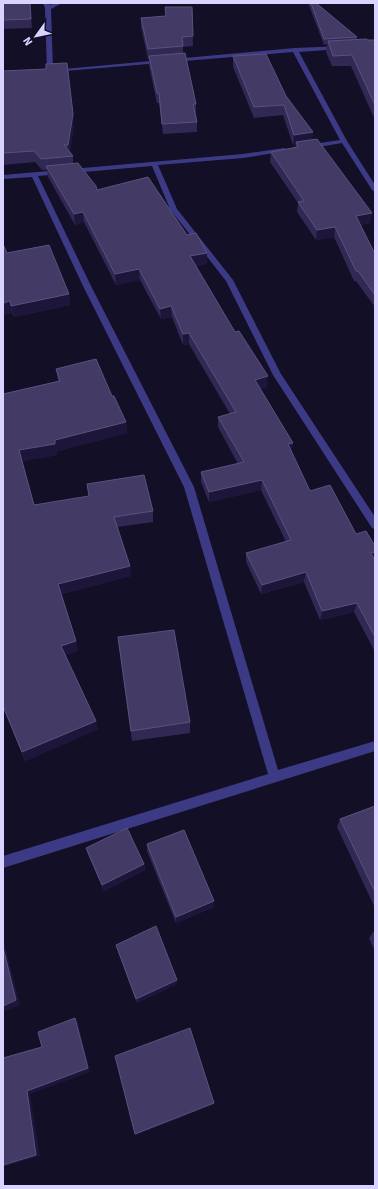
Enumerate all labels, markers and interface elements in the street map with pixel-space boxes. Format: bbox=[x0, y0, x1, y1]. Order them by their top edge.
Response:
north arrow bbox=[16, 16, 56, 56]
text: N bbox=[20, 34, 36, 48]

